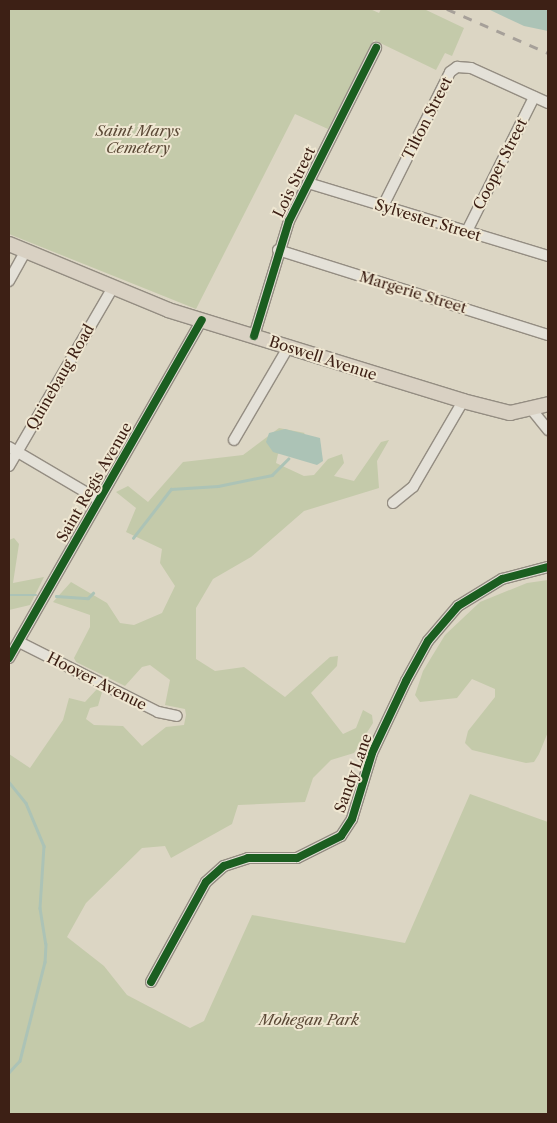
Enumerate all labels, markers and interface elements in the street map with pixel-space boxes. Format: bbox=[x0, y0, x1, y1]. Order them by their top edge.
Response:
street label: Tilton Street bbox=[398, 74, 456, 162]
street label: Cooper Street bbox=[469, 115, 531, 213]
park label: Saint Marys Cemetery bbox=[96, 121, 180, 156]
street label: Lois Street bbox=[269, 144, 319, 220]
street label: Sylvester Street bbox=[373, 195, 483, 245]
street label: Margerie Street bbox=[357, 267, 469, 317]
street label: Quinebaug Road bbox=[22, 321, 98, 433]
street label: Boswell Avenue bbox=[267, 332, 379, 384]
street label: Saint Regis Avenue bbox=[52, 419, 136, 545]
street label: Hoover Avenue bbox=[44, 648, 150, 714]
street label: Sandy Lane bbox=[330, 731, 376, 815]
park label: Mohegan Park bbox=[259, 1011, 359, 1029]

